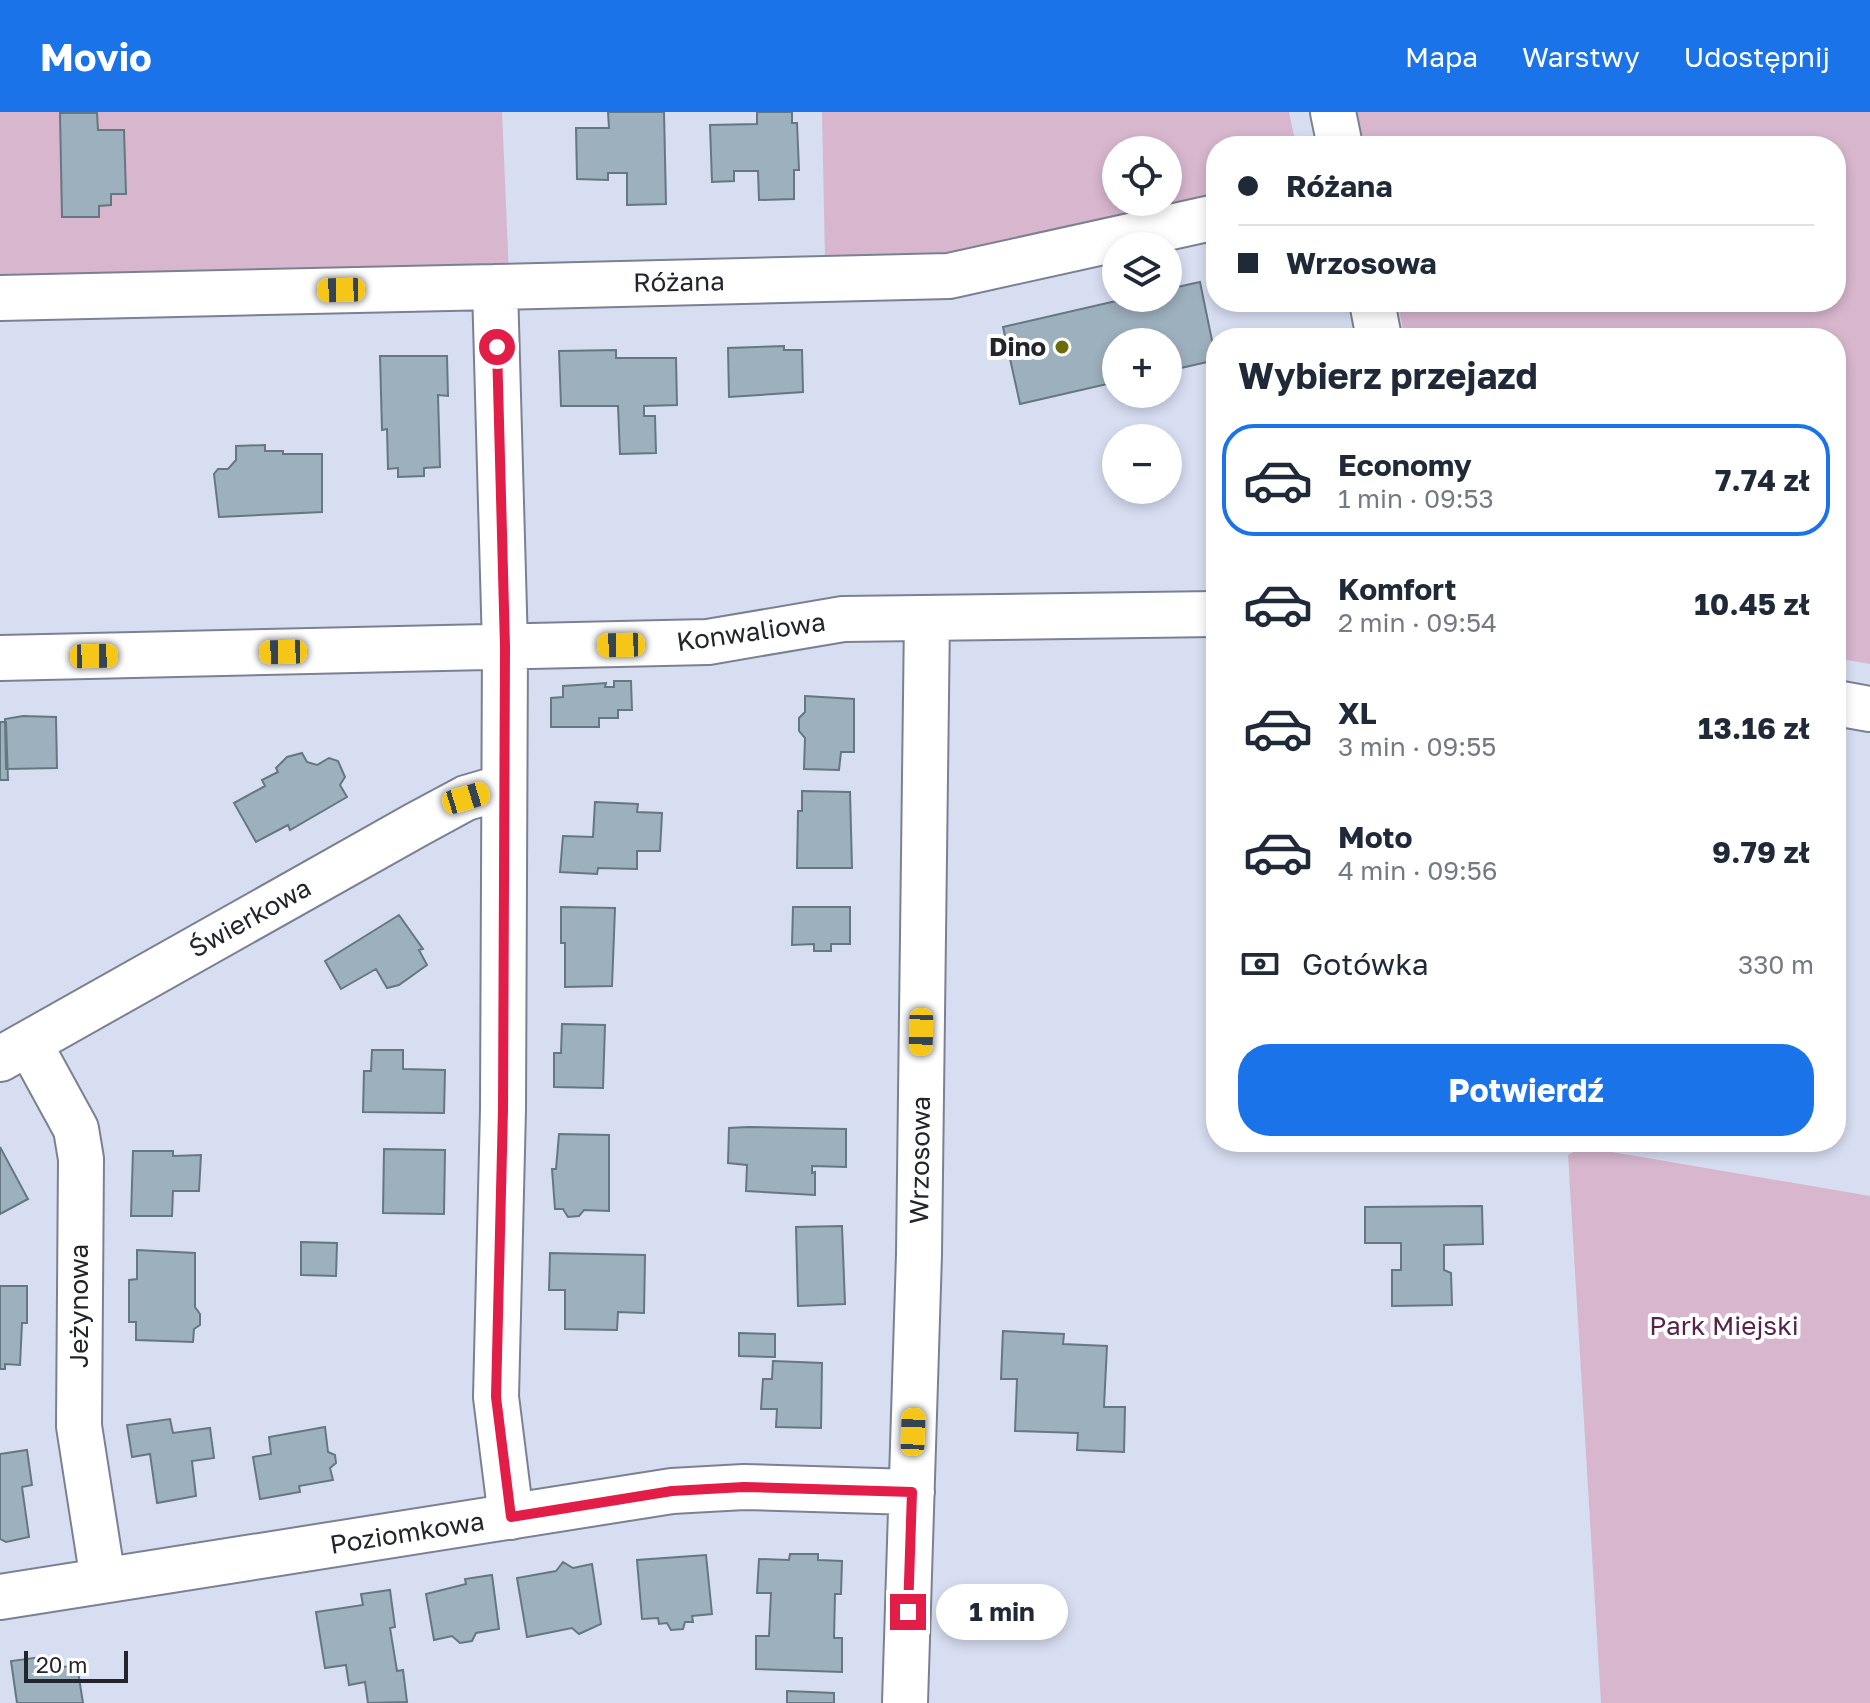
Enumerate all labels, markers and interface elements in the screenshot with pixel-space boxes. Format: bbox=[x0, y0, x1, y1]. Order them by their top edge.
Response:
text: Movio bbox=[40, 34, 152, 79]
text: Mapa bbox=[1405, 40, 1478, 73]
text: Warstwy bbox=[1522, 40, 1640, 73]
text: Udostępnij bbox=[1684, 40, 1830, 73]
map controls bbox=[1102, 136, 1182, 504]
button: locate bbox=[1102, 136, 1182, 216]
text: Różana bbox=[1286, 168, 1393, 204]
button: layers bbox=[1102, 232, 1182, 312]
text: Wrzosowa bbox=[1286, 245, 1437, 281]
street label: Różana bbox=[633, 265, 725, 298]
car bbox=[317, 278, 365, 302]
button: + bbox=[1102, 328, 1182, 408]
route start bbox=[479, 329, 515, 365]
place label: Dino bbox=[989, 331, 1046, 362]
marker: Dino bbox=[1053, 338, 1071, 356]
text: Wybierz przejazd bbox=[1238, 354, 1538, 397]
button: − bbox=[1102, 424, 1182, 504]
icon: car bbox=[1242, 444, 1314, 516]
text: Economy bbox=[1338, 447, 1472, 483]
text: 7.74 zł bbox=[1715, 462, 1810, 498]
text: 1 min · 09:53 bbox=[1338, 483, 1494, 514]
icon: car bbox=[1242, 568, 1314, 640]
text: Komfort bbox=[1338, 571, 1457, 607]
text: 10.45 zł bbox=[1694, 586, 1810, 622]
street label: Konwaliowa bbox=[675, 606, 827, 657]
text: 2 min · 09:54 bbox=[1338, 607, 1497, 638]
car bbox=[597, 633, 645, 657]
car bbox=[259, 640, 307, 664]
car bbox=[70, 644, 118, 668]
icon: car bbox=[1242, 692, 1314, 764]
text: XL bbox=[1338, 695, 1377, 731]
text: 13.16 zł bbox=[1698, 710, 1810, 746]
text: 3 min · 09:55 bbox=[1338, 731, 1496, 762]
car bbox=[440, 780, 492, 816]
icon: car bbox=[1242, 816, 1314, 888]
text: Moto bbox=[1338, 819, 1413, 855]
text: 9.79 zł bbox=[1712, 834, 1810, 870]
text: 4 min · 09:56 bbox=[1338, 855, 1498, 886]
street label: Świerkowa bbox=[183, 871, 316, 964]
icon: cash bbox=[1238, 942, 1282, 986]
text: Gotówka bbox=[1302, 946, 1429, 982]
text: 330 m bbox=[1738, 949, 1814, 980]
car bbox=[909, 1008, 933, 1056]
button: Potwierdź bbox=[1238, 1044, 1814, 1136]
street label: Wrzosowa bbox=[903, 1096, 936, 1224]
street label: Jeżynowa bbox=[63, 1244, 94, 1368]
park label: Park Miejski bbox=[1649, 1310, 1799, 1341]
car bbox=[900, 1408, 926, 1456]
street label: Poziomkowa bbox=[327, 1505, 486, 1560]
callout: 1 min bbox=[936, 1584, 1068, 1640]
route end bbox=[890, 1594, 926, 1630]
text: 1 min bbox=[969, 1596, 1035, 1627]
scale bar bbox=[24, 1647, 128, 1683]
text: 20 m bbox=[36, 1651, 87, 1678]

